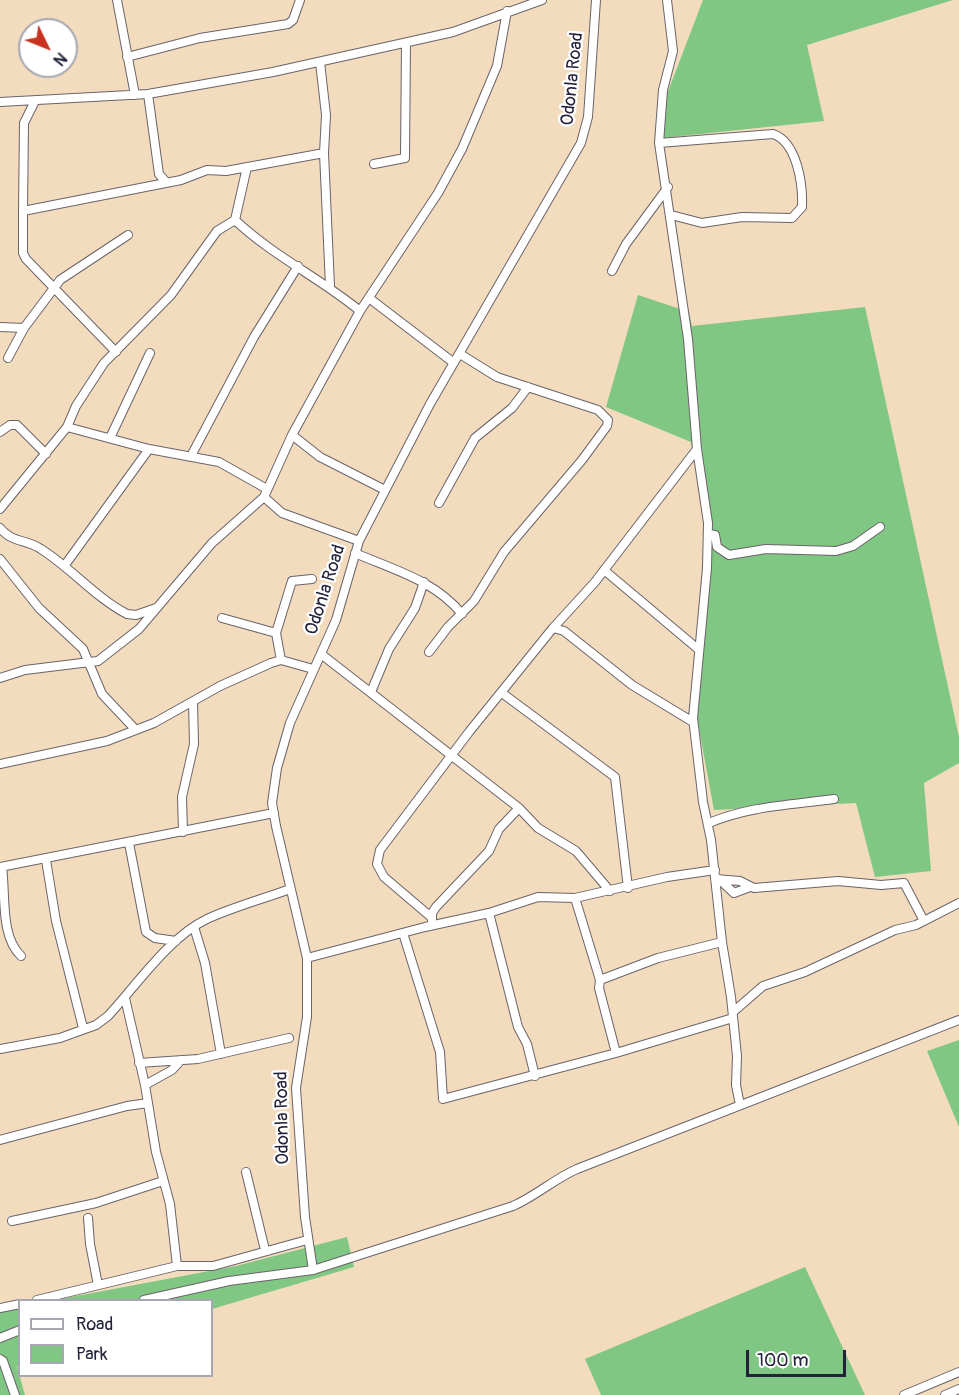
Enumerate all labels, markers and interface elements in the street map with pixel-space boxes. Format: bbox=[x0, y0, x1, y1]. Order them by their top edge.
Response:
north arrow bbox=[18, 18, 78, 78]
street label: Odonla Road bbox=[557, 31, 589, 127]
text: N bbox=[49, 48, 71, 70]
street label: Odonla Road bbox=[301, 542, 351, 638]
street label: Odonla Road bbox=[271, 1071, 295, 1165]
legend bbox=[18, 1299, 213, 1377]
text: Road bbox=[76, 1313, 113, 1336]
scale bar bbox=[749, 1338, 850, 1376]
text: Park bbox=[76, 1343, 108, 1366]
text: 100 m bbox=[757, 1349, 809, 1372]

